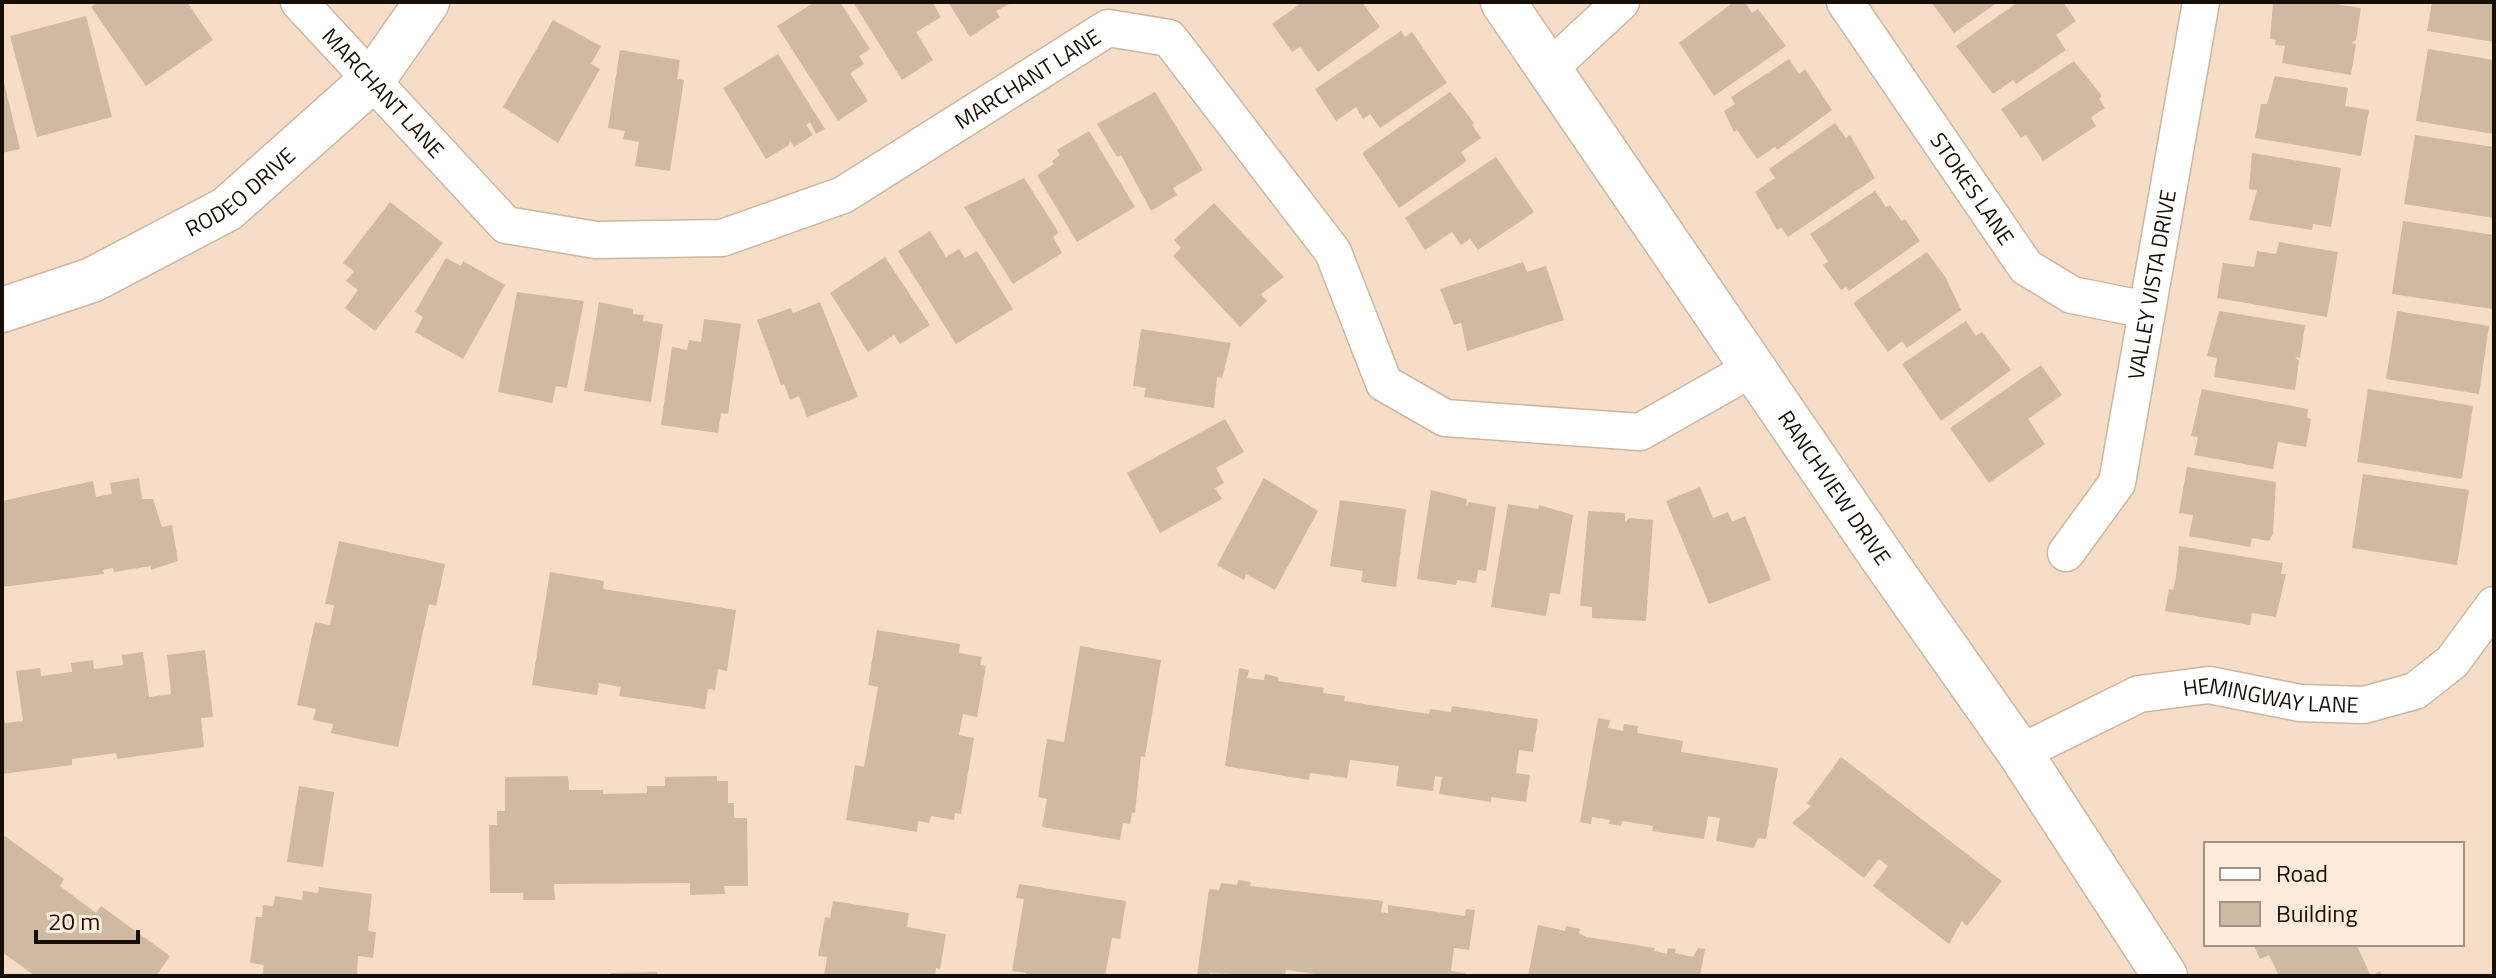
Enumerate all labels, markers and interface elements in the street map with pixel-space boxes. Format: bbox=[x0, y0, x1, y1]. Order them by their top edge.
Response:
street label: MARCHANT LANE bbox=[314, 20, 453, 166]
street label: MARCHANT LANE bbox=[948, 20, 1107, 138]
street label: STOKES LANE bbox=[1922, 125, 2023, 252]
street label: RODEO DRIVE bbox=[179, 139, 303, 245]
street label: VALLEY VISTA DRIVE bbox=[2118, 187, 2185, 382]
street label: RANCHVIEW DRIVE bbox=[1769, 403, 1900, 572]
street label: HEMINGWAY LANE bbox=[2181, 668, 2359, 722]
legend bbox=[2204, 842, 2464, 946]
text: Road bbox=[2276, 855, 2328, 891]
scale bar bbox=[36, 894, 138, 944]
text: Building bbox=[2276, 895, 2358, 931]
text: 20 m bbox=[48, 903, 100, 939]

